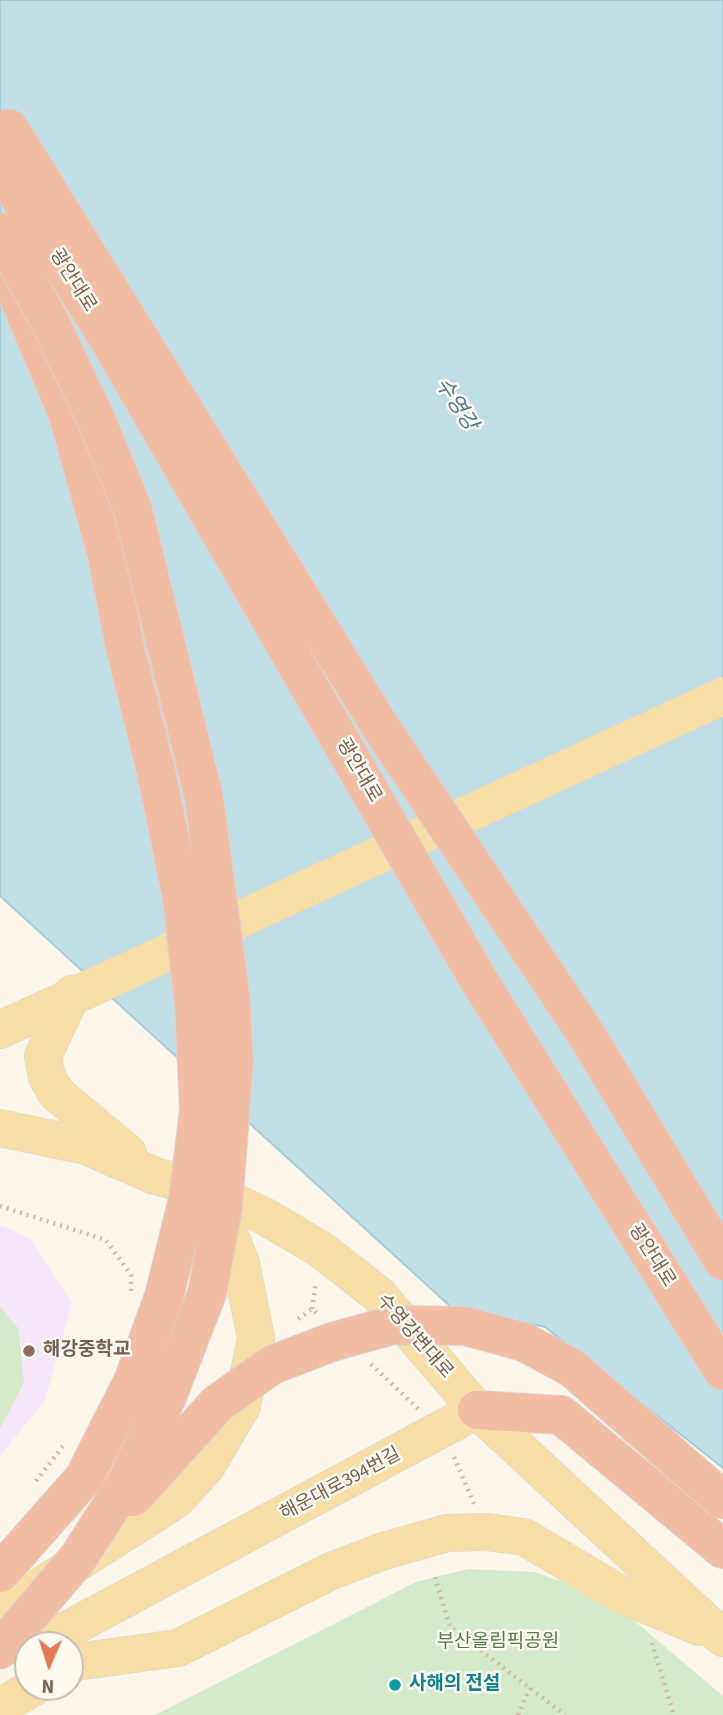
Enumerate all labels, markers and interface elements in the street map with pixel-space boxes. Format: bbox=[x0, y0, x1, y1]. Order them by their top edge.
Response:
street label: 광안대로 bbox=[44, 245, 100, 317]
water label: 수영강 bbox=[429, 374, 481, 436]
street label: 광안대로 bbox=[331, 735, 385, 807]
street label: 광안대로 bbox=[623, 1220, 679, 1292]
street label: 수영강변대로 bbox=[371, 1290, 457, 1384]
place label: 해강중학교 bbox=[43, 1340, 130, 1362]
marker: 해강중학교 bbox=[21, 1343, 37, 1359]
street label: 해운대로394번길 bbox=[277, 1444, 405, 1526]
north arrow bbox=[14, 1631, 84, 1701]
park label: 부산올림픽공원 bbox=[437, 1632, 559, 1654]
text: N bbox=[41, 1672, 55, 1699]
place label: 사해의 전설 bbox=[409, 1674, 500, 1696]
marker: 사해의 전설 bbox=[387, 1677, 403, 1693]

